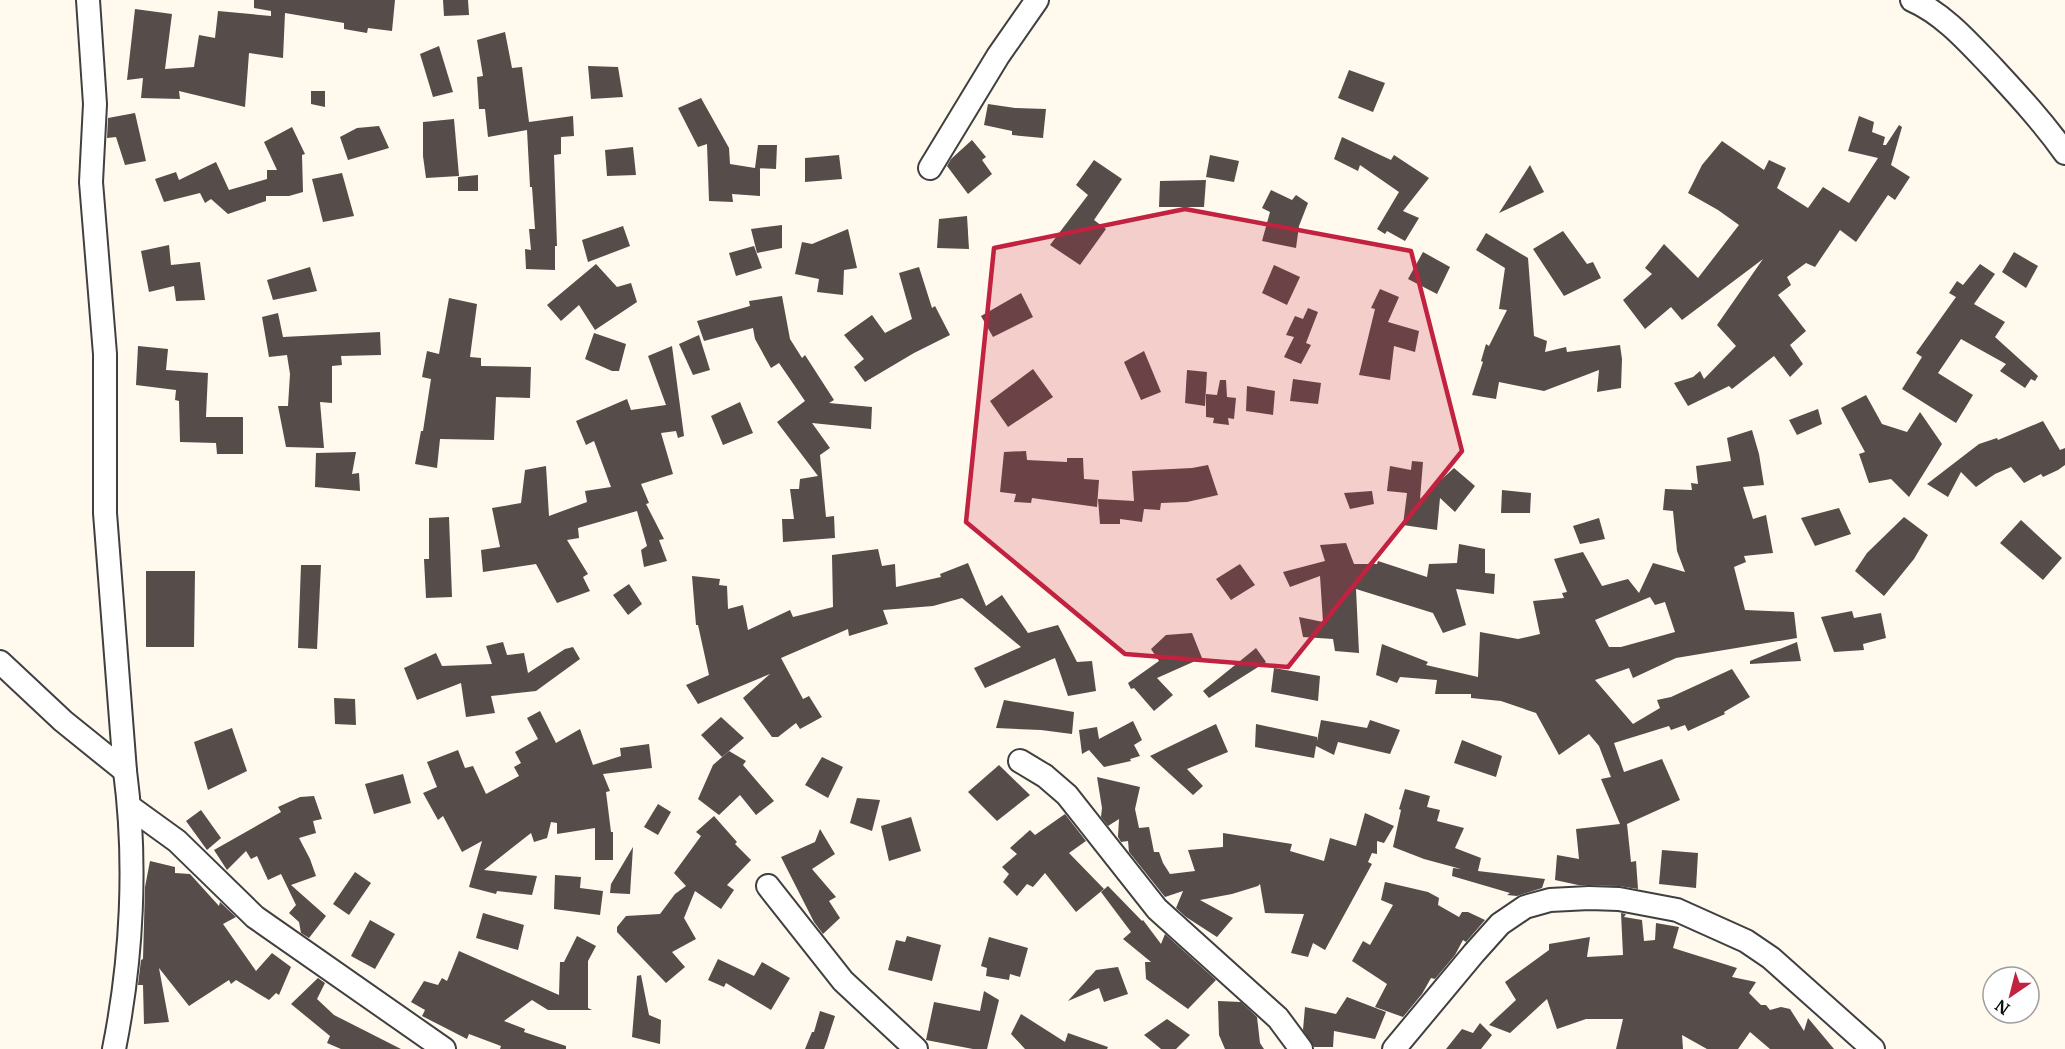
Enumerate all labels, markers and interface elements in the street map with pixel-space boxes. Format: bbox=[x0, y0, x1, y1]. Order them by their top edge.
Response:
north arrow bbox=[1981, 965, 2041, 1025]
text: N bbox=[1991, 995, 2013, 1019]

